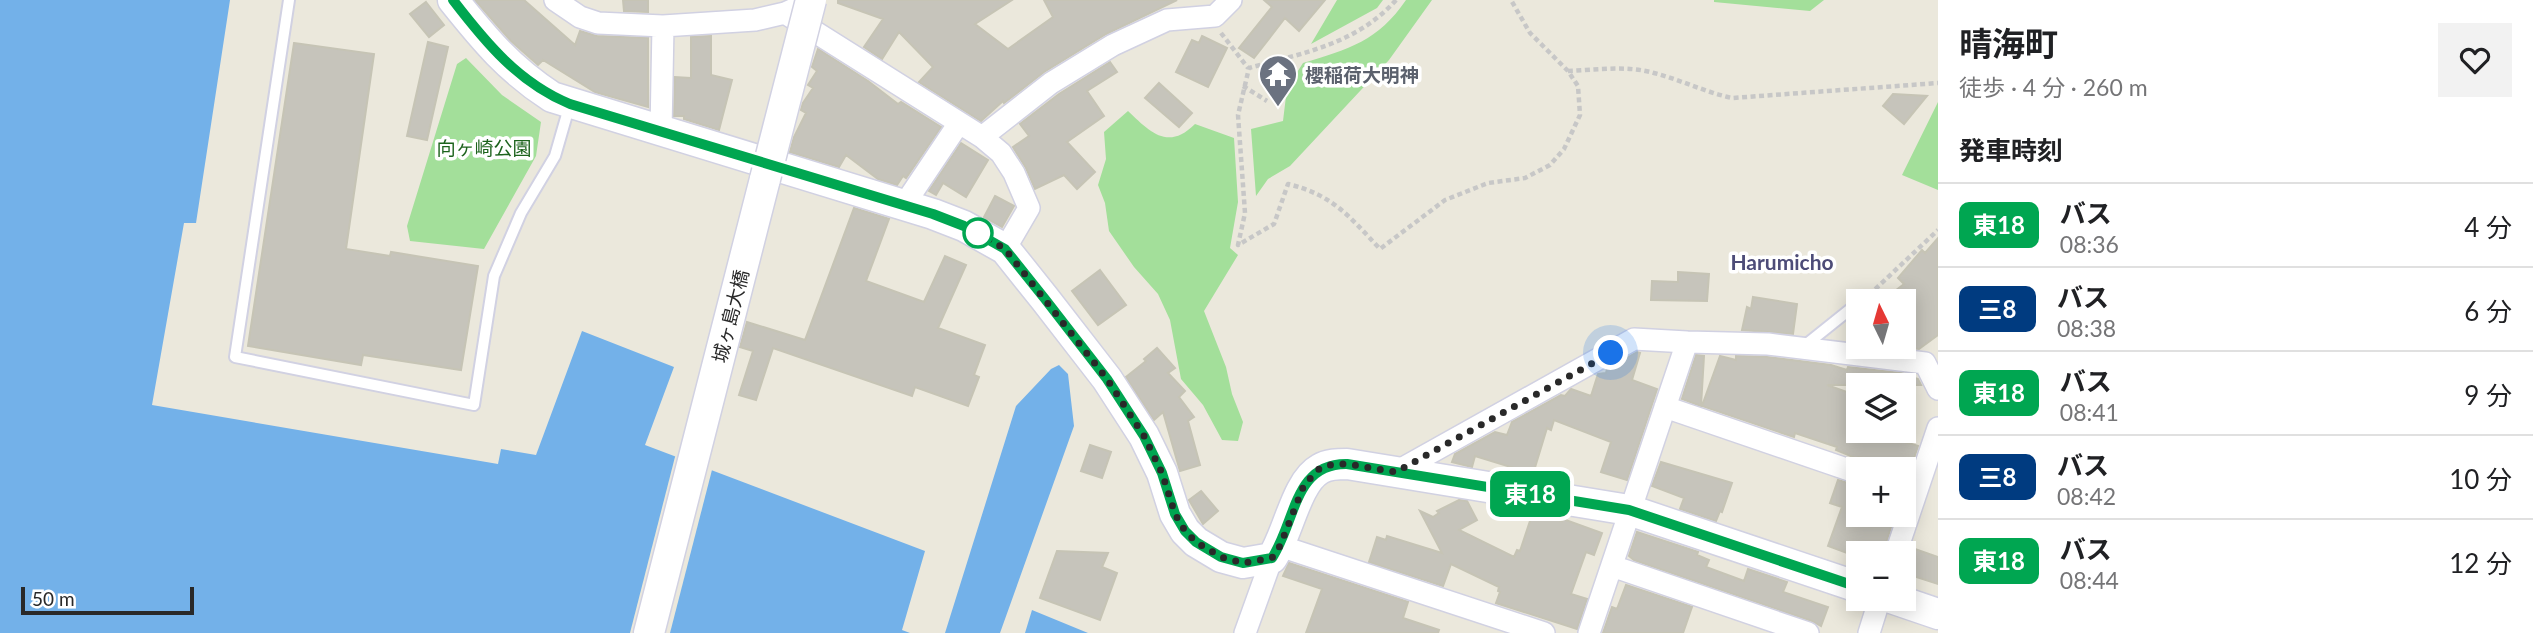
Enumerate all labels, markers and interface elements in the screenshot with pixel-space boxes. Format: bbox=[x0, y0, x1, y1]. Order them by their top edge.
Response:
text: 晴海町 bbox=[1959, 23, 2058, 63]
button: heart bbox=[2438, 23, 2512, 97]
temple icon: 櫻稲荷大明神 bbox=[1257, 53, 1299, 108]
place label: 櫻稲荷大明神 bbox=[1305, 63, 1419, 86]
text: 徒歩 · 4 分 · 260 m bbox=[1959, 73, 2148, 101]
text: 発車時刻 bbox=[1959, 134, 2063, 166]
park label: 向ヶ崎公園 bbox=[436, 136, 532, 159]
text: バス bbox=[2060, 197, 2112, 229]
text: 東18 bbox=[1973, 210, 2025, 239]
text: 4 分 bbox=[2464, 211, 2512, 243]
unlabelled marker bbox=[963, 218, 993, 248]
text: 08:36 bbox=[2060, 230, 2119, 258]
district label: Harumicho bbox=[1730, 249, 1834, 274]
street label: 城ヶ島大橋 bbox=[707, 267, 753, 365]
text: バス bbox=[2057, 281, 2109, 313]
north arrow bbox=[1846, 289, 1916, 359]
map controls bbox=[1846, 289, 1916, 611]
text: 三8 bbox=[1979, 294, 2016, 323]
text: 6 分 bbox=[2464, 295, 2512, 327]
text: 08:38 bbox=[2057, 314, 2116, 342]
your location bbox=[1593, 335, 1628, 370]
text: バス bbox=[2060, 365, 2112, 397]
button: layers bbox=[1846, 373, 1916, 443]
text: 東18 bbox=[1973, 378, 2025, 407]
text: 9 分 bbox=[2464, 379, 2512, 411]
text: 08:41 bbox=[2060, 398, 2119, 426]
text: バス bbox=[2057, 449, 2109, 481]
button: + bbox=[1846, 457, 1916, 527]
text: 三8 bbox=[1979, 462, 2016, 491]
text: 10 分 bbox=[2449, 463, 2512, 495]
line badge: 東18 bbox=[1490, 471, 1570, 517]
text: 東18 bbox=[1504, 479, 1556, 508]
text: 08:42 bbox=[2057, 482, 2116, 510]
text: バス bbox=[2060, 533, 2112, 565]
button: − bbox=[1846, 541, 1916, 611]
text: 東18 bbox=[1973, 546, 2025, 575]
text: 12 分 bbox=[2449, 547, 2512, 579]
text: 08:44 bbox=[2060, 566, 2119, 594]
scale bar bbox=[21, 584, 194, 616]
text: 50 m bbox=[32, 587, 75, 610]

